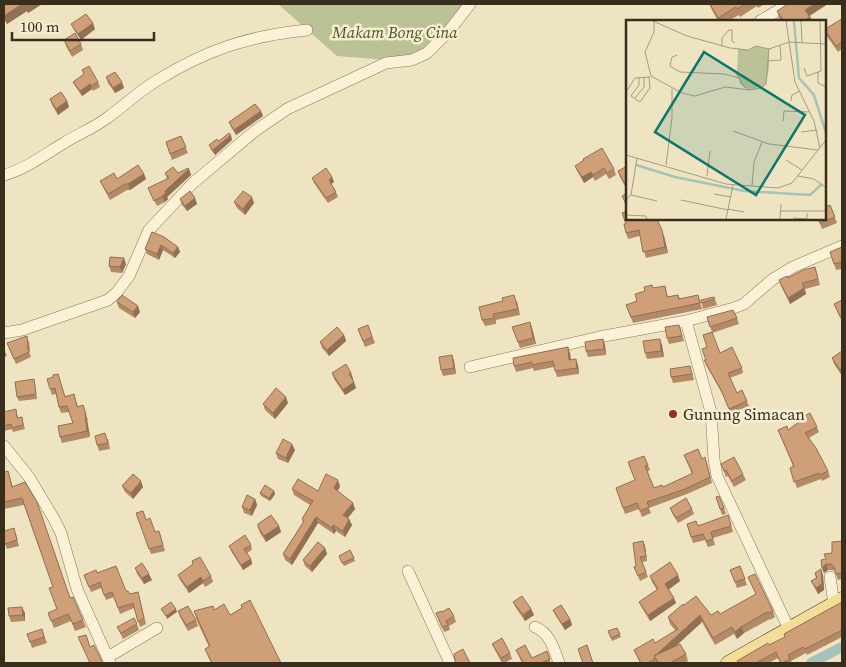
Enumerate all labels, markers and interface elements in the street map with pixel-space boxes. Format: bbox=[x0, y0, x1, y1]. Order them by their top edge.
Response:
scale bar bbox=[12, 10, 155, 42]
text: 100 m bbox=[20, 16, 60, 37]
inset map bbox=[626, 20, 826, 220]
park label: Makam Bong Cina bbox=[331, 21, 458, 43]
place label: Gunung Simacan bbox=[683, 403, 805, 425]
marker: Gunung Simacan bbox=[667, 408, 679, 420]

